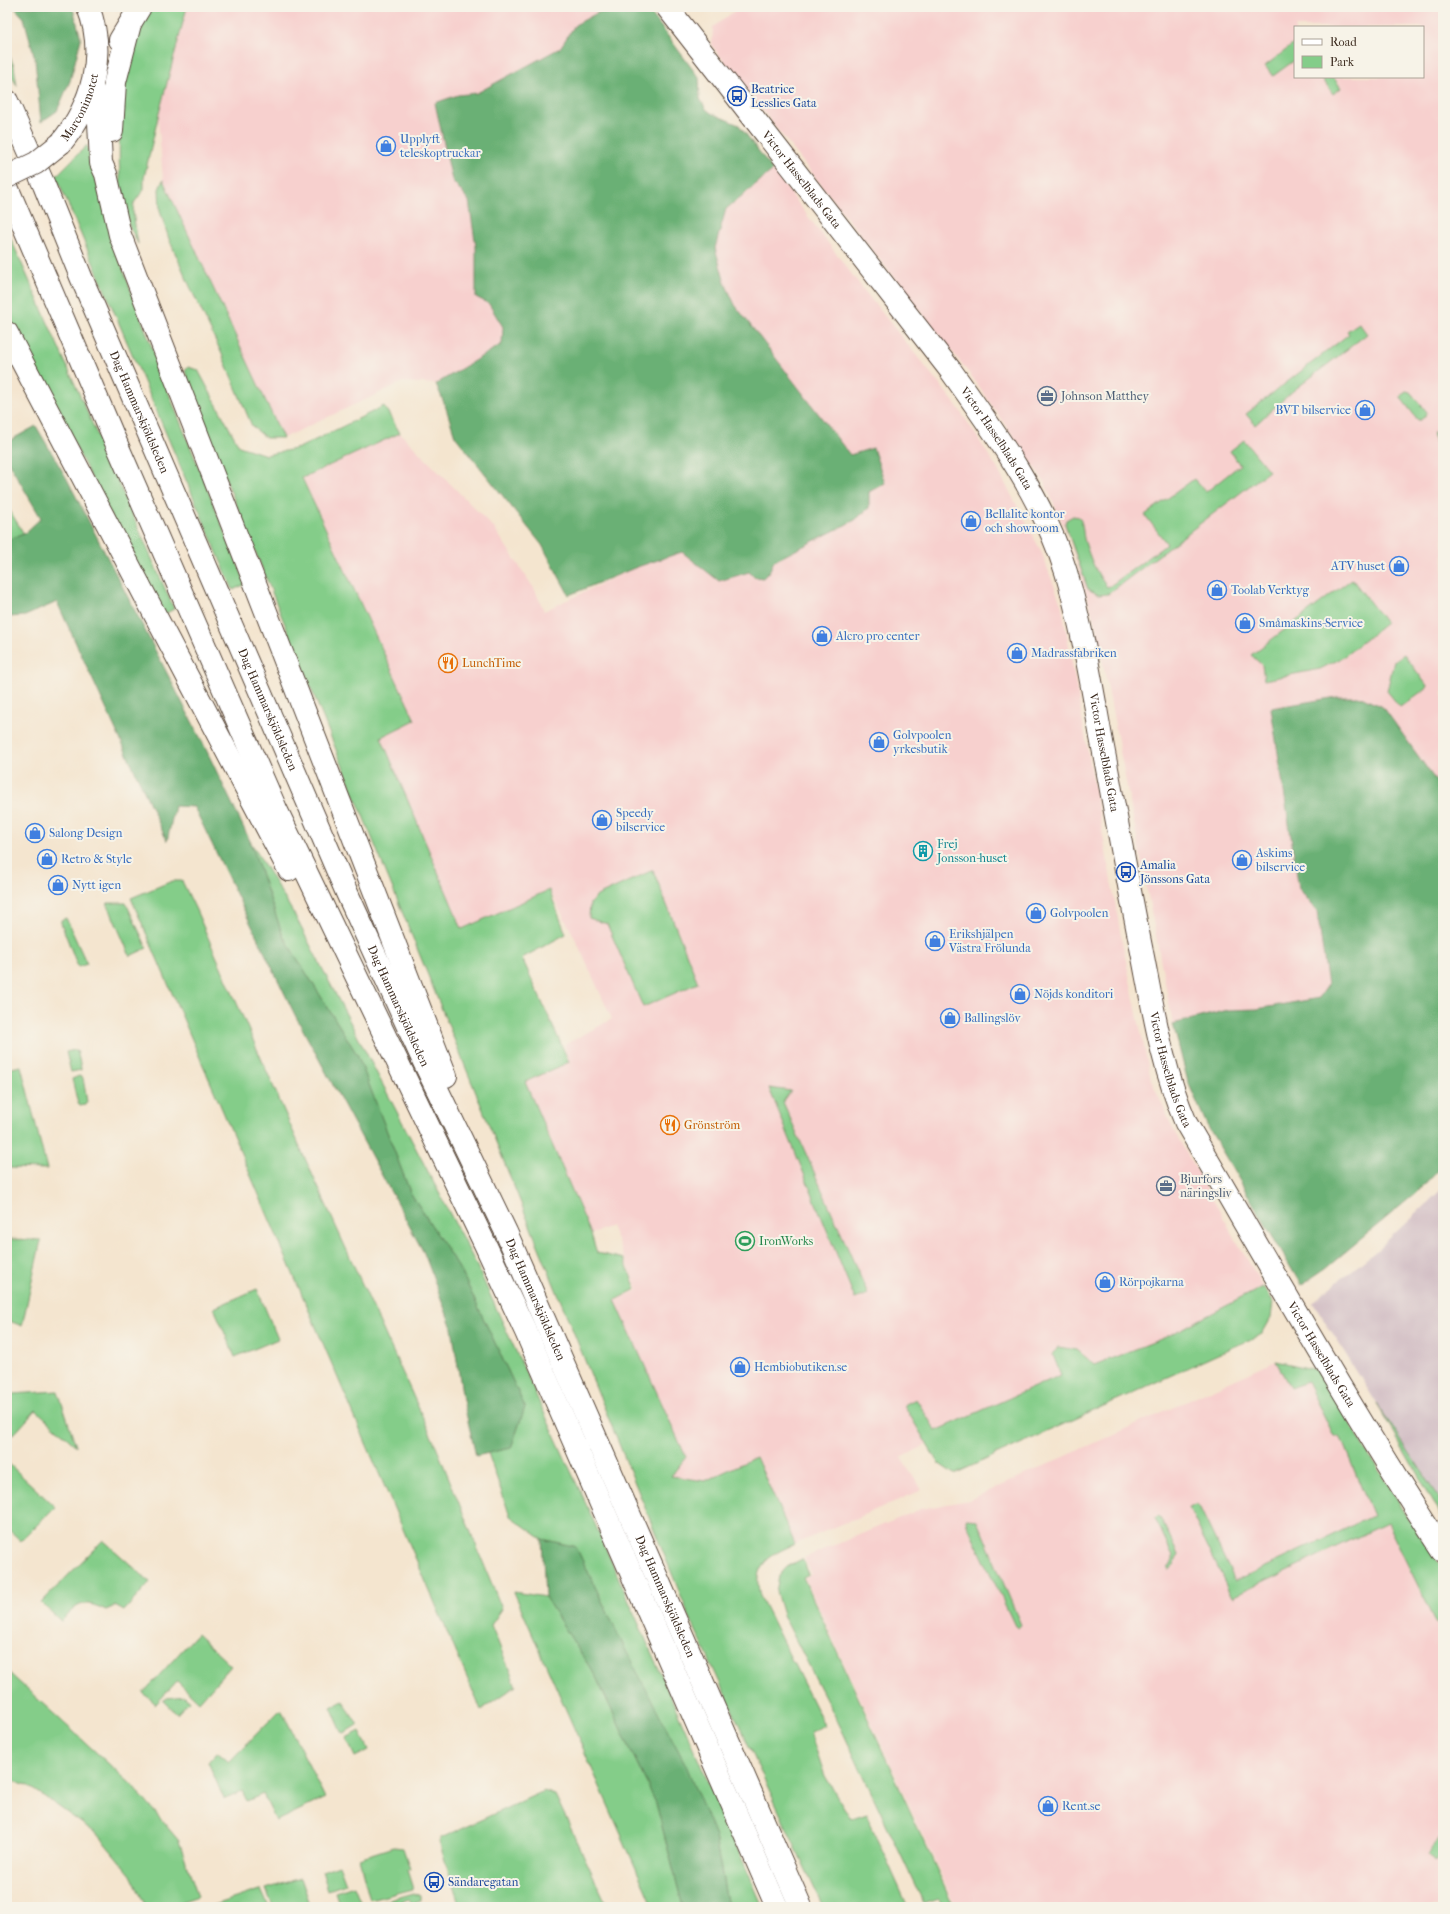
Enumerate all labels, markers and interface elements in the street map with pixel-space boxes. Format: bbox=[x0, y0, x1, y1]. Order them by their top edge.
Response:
legend bbox=[1294, 26, 1424, 78]
text: Road bbox=[1330, 35, 1357, 49]
text: Park bbox=[1330, 55, 1355, 69]
street label: Marconimotet bbox=[58, 71, 101, 144]
place label: Beatrice Lesslies Gata bbox=[751, 82, 817, 110]
bus stop icon: Beatrice Lesslies Gata bbox=[726, 85, 748, 107]
street label: Victor Hasselblads Gata bbox=[759, 127, 844, 232]
place label: Upplyft teleskoptruckar bbox=[400, 132, 481, 160]
shop icon: Upplyft teleskoptruckar bbox=[375, 135, 397, 157]
street label: Dag Hammarskjöldsleden bbox=[107, 349, 172, 475]
street label: Victor Hasselblads Gata bbox=[957, 383, 1036, 493]
office icon: Johnson Matthey bbox=[1036, 385, 1058, 407]
place label: Johnson Matthey bbox=[1060, 389, 1149, 403]
shop icon: BVT bilservice bbox=[1354, 399, 1376, 421]
place label: BVT bilservice bbox=[1275, 403, 1351, 417]
place label: Bellalite kontor och showroom bbox=[985, 507, 1066, 535]
shop icon: Bellalite kontor och showroom bbox=[960, 510, 982, 532]
shop icon: ATV huset bbox=[1388, 555, 1410, 577]
place label: ATV huset bbox=[1330, 559, 1386, 573]
shop icon: Toolab Verktyg bbox=[1206, 579, 1228, 601]
place label: Toolab Verktyg bbox=[1231, 583, 1310, 597]
shop icon: Småmaskins-Service bbox=[1234, 612, 1256, 634]
place label: Småmaskins-Service bbox=[1259, 616, 1363, 630]
shop icon: Alcro pro center bbox=[811, 625, 833, 647]
place label: Alcro pro center bbox=[835, 629, 920, 643]
shop icon: Madrassfabriken bbox=[1006, 642, 1028, 664]
street label: Dag Hammarskjöldsleden bbox=[235, 646, 300, 773]
place label: Madrassfabriken bbox=[1031, 646, 1117, 660]
restaurant icon: LunchTime bbox=[437, 652, 459, 674]
place label: LunchTime bbox=[462, 656, 521, 670]
street label: Victor Hasselblads Gata bbox=[1086, 691, 1122, 813]
place label: Golvpoolen yrkesbutik bbox=[893, 728, 951, 756]
shop icon: Golvpoolen yrkesbutik bbox=[868, 731, 890, 753]
place label: Speedy bilservice bbox=[615, 806, 665, 834]
shop icon: Speedy bilservice bbox=[591, 809, 613, 831]
shop icon: Salong Design bbox=[24, 822, 46, 844]
place label: Salong Design bbox=[49, 826, 122, 840]
place label: Frej Jonsson-huset bbox=[936, 837, 1008, 865]
building icon: Frej Jonsson-huset bbox=[912, 840, 934, 862]
place label: Askims bilservice bbox=[1255, 846, 1305, 874]
shop icon: Retro & Style bbox=[36, 848, 58, 870]
shop icon: Askims bilservice bbox=[1231, 849, 1253, 871]
place label: Retro & Style bbox=[61, 852, 132, 866]
place label: Amalia Jönssons Gata bbox=[1139, 858, 1210, 886]
bus stop icon: Amalia Jönssons Gata bbox=[1115, 861, 1137, 883]
shop icon: Nytt igen bbox=[47, 874, 69, 896]
place label: Nytt igen bbox=[72, 878, 121, 892]
shop icon: Golvpoolen bbox=[1025, 902, 1047, 924]
place label: Golvpoolen bbox=[1050, 906, 1108, 920]
place label: Erikshjälpen Västra Frölunda bbox=[948, 927, 1031, 955]
shop icon: Erikshjälpen Västra Frölunda bbox=[924, 930, 946, 952]
street label: Dag Hammarskjöldsleden bbox=[365, 943, 432, 1069]
shop icon: Nöjds konditori bbox=[1009, 983, 1031, 1005]
place label: Nöjds konditori bbox=[1034, 987, 1114, 1001]
shop icon: Ballingslöv bbox=[939, 1007, 961, 1029]
street label: Victor Hasselblads Gata bbox=[1147, 1010, 1194, 1131]
place label: Ballingslöv bbox=[964, 1011, 1021, 1025]
restaurant icon: Grönström bbox=[659, 1114, 681, 1136]
place label: Grönström bbox=[684, 1118, 740, 1132]
place label: Bjurfors näringsliv bbox=[1180, 1172, 1233, 1200]
office icon: Bjurfors näringsliv bbox=[1155, 1175, 1177, 1197]
sports icon: IronWorks bbox=[734, 1230, 756, 1252]
place label: IronWorks bbox=[759, 1234, 814, 1248]
street label: Dag Hammarskjöldsleden bbox=[503, 1236, 568, 1363]
shop icon: Rörpojkarna bbox=[1094, 1271, 1116, 1293]
place label: Rörpojkarna bbox=[1119, 1275, 1184, 1289]
street label: Victor Hasselblads Gata bbox=[1284, 1298, 1358, 1410]
shop icon: Hembiobutiken.se bbox=[729, 1356, 751, 1378]
place label: Hembiobutiken.se bbox=[754, 1360, 847, 1374]
street label: Dag Hammarskjöldsleden bbox=[632, 1533, 698, 1660]
shop icon: Rent.se bbox=[1037, 1795, 1059, 1817]
place label: Rent.se bbox=[1062, 1799, 1100, 1813]
bus stop icon: Sändaregatan bbox=[423, 1871, 445, 1893]
place label: Sändaregatan bbox=[448, 1875, 519, 1889]

